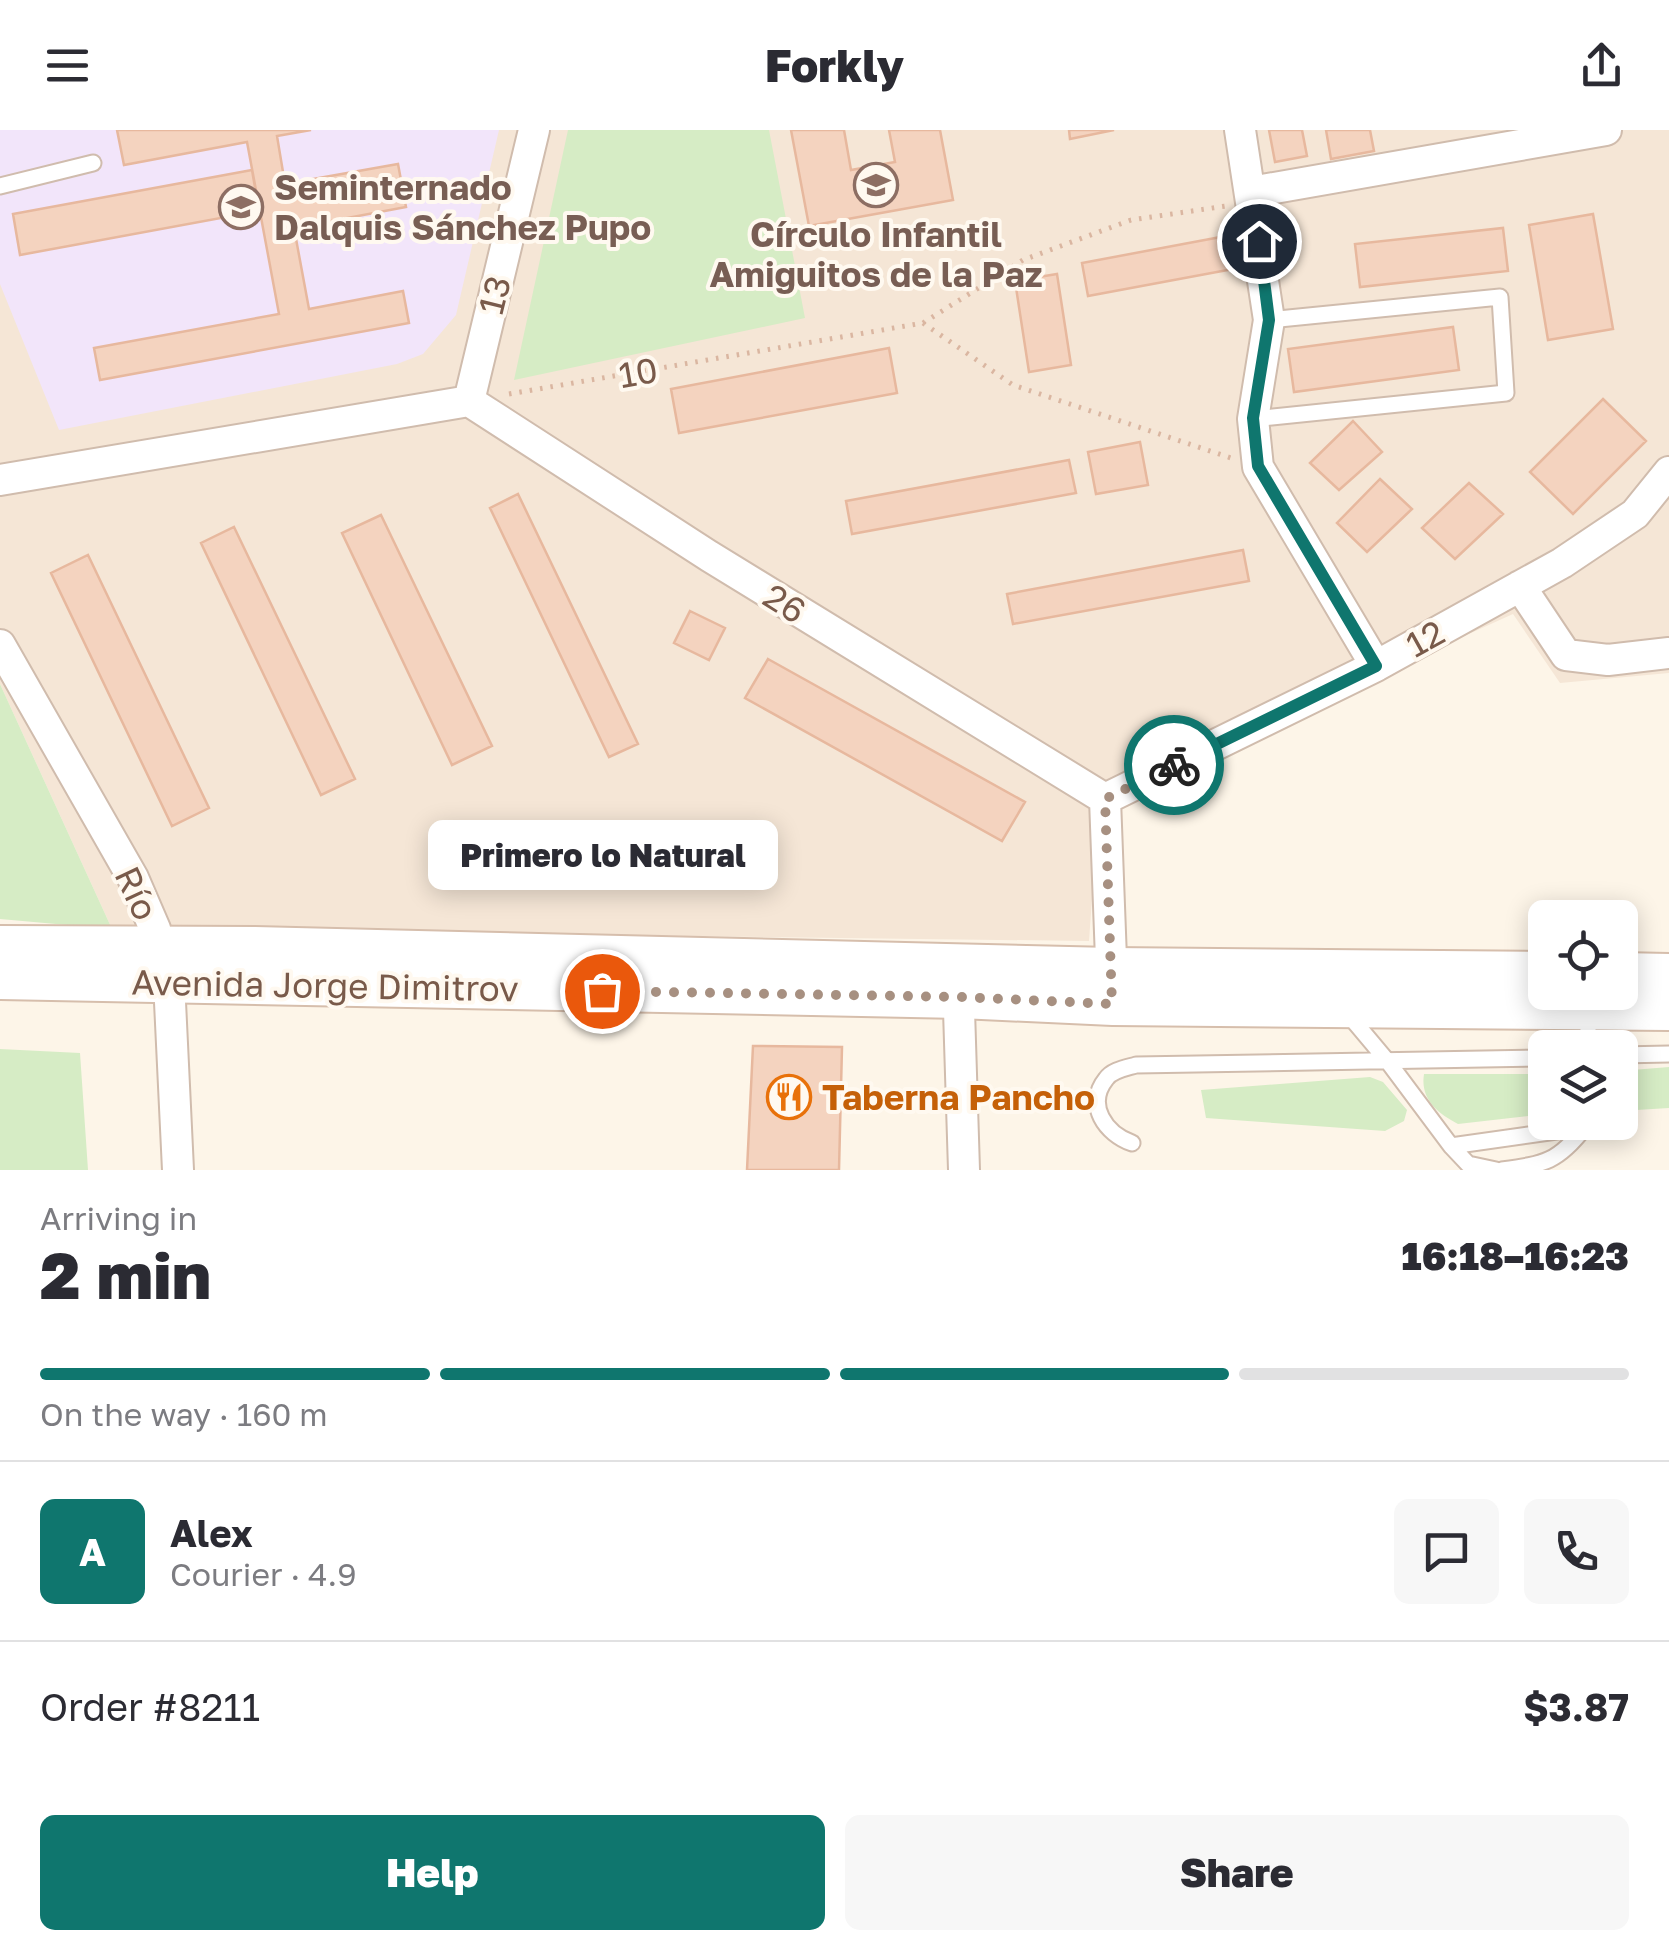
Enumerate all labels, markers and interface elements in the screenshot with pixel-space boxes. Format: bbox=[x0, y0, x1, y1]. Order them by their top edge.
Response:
icon: menu bbox=[40, 38, 95, 93]
text: Forkly bbox=[765, 38, 904, 92]
icon: share bbox=[1574, 38, 1629, 93]
school or university icon: Círculo Infantil Amiguitos de la Paz bbox=[853, 162, 899, 208]
place label: Seminternado Dalquis Sánchez Pupo bbox=[274, 166, 651, 248]
school or university icon: Seminternado Dalquis Sánchez Pupo bbox=[218, 184, 264, 230]
pin bbox=[1217, 199, 1302, 284]
place label: Círculo Infantil Amiguitos de la Paz bbox=[709, 213, 1043, 295]
icon: home bbox=[1232, 214, 1287, 269]
street label: 13 bbox=[469, 272, 519, 318]
street label: 10 bbox=[615, 348, 661, 396]
street label: 26 bbox=[756, 574, 814, 632]
street label: 12 bbox=[1399, 611, 1451, 665]
courier bbox=[1124, 715, 1224, 815]
icon: bike bbox=[1147, 738, 1202, 793]
callout: Primero lo Natural bbox=[427, 821, 777, 891]
text: Primero lo Natural bbox=[460, 836, 746, 874]
street label: Río bbox=[107, 860, 167, 926]
map controls bbox=[1528, 900, 1638, 1140]
button: locate bbox=[1528, 900, 1638, 1010]
pin bbox=[560, 949, 645, 1034]
street label: Avenida Jorge Dimitrov bbox=[131, 961, 519, 1009]
icon: bag bbox=[575, 964, 630, 1019]
button: layers bbox=[1528, 1030, 1638, 1140]
restaurant icon: Taberna Pancho bbox=[766, 1074, 812, 1120]
place label: Taberna Pancho bbox=[822, 1076, 1095, 1118]
text: Arriving in bbox=[40, 1199, 197, 1237]
text: 16:18–16:23 bbox=[1402, 1233, 1629, 1278]
text: 2 min bbox=[40, 1235, 211, 1313]
text: On the way · 160 m bbox=[40, 1395, 328, 1433]
button: chat bbox=[1394, 1499, 1499, 1604]
button: phone bbox=[1524, 1499, 1629, 1604]
text: Alex bbox=[170, 1510, 253, 1555]
text: A bbox=[79, 1529, 106, 1574]
text: Courier · 4.9 bbox=[170, 1555, 357, 1593]
text: Order #8211 bbox=[40, 1684, 260, 1729]
text: $3.87 bbox=[1523, 1684, 1629, 1729]
button: Help bbox=[40, 1815, 825, 1930]
button: Share bbox=[845, 1815, 1629, 1930]

